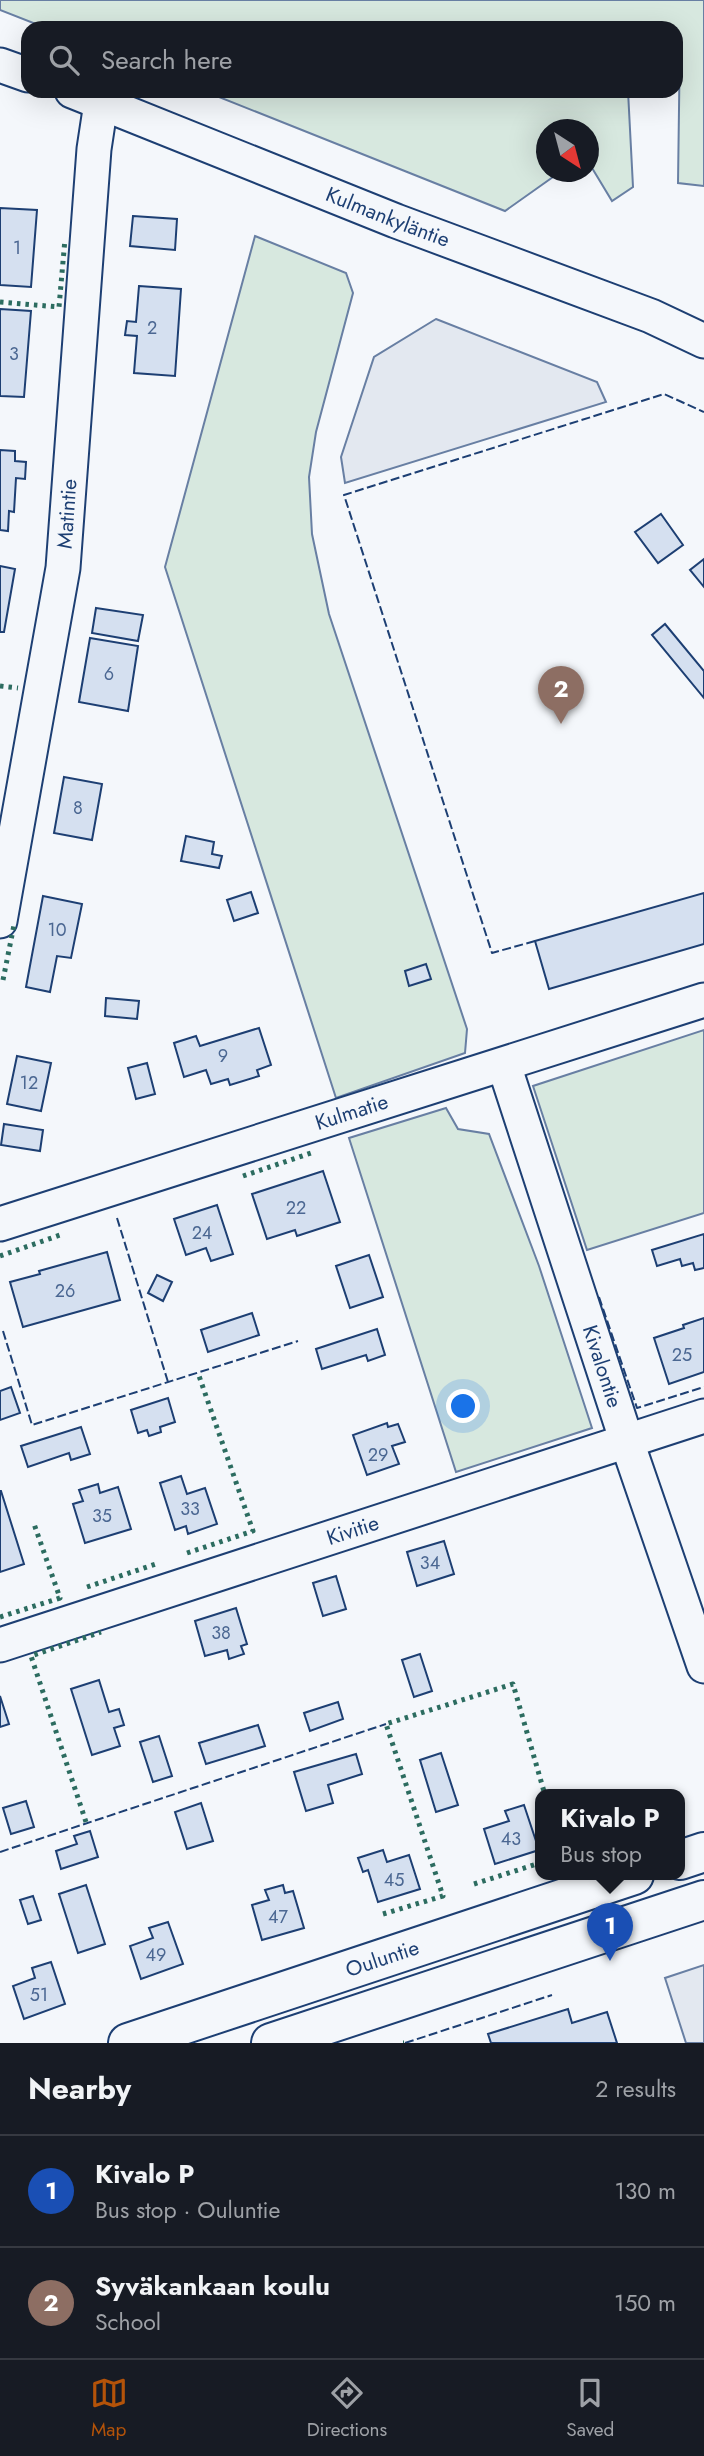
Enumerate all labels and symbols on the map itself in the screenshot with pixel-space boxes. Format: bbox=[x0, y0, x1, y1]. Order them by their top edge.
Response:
north arrow bbox=[536, 119, 599, 182]
street label: Kulmankyläntie bbox=[321, 179, 454, 255]
house number: 1 bbox=[13, 235, 21, 261]
house number: 2 bbox=[147, 315, 157, 341]
house number: 3 bbox=[9, 341, 19, 367]
street label: Matintie bbox=[49, 478, 85, 550]
house number: 6 bbox=[104, 661, 114, 687]
pin: 2 bbox=[538, 666, 584, 724]
house number: 8 bbox=[73, 795, 83, 821]
house number: 10 bbox=[48, 917, 67, 943]
house number: 9 bbox=[218, 1043, 228, 1069]
house number: 12 bbox=[20, 1070, 38, 1096]
street label: Kulmatie bbox=[311, 1086, 392, 1138]
house number: 22 bbox=[286, 1195, 306, 1221]
house number: 24 bbox=[192, 1220, 212, 1246]
house number: 26 bbox=[55, 1278, 75, 1304]
street label: Kivalontie bbox=[575, 1321, 630, 1412]
house number: 25 bbox=[672, 1342, 692, 1368]
your location bbox=[446, 1389, 480, 1423]
house number: 29 bbox=[368, 1442, 388, 1468]
house number: 33 bbox=[180, 1496, 200, 1522]
house number: 35 bbox=[92, 1503, 112, 1529]
street label: Kivitie bbox=[323, 1508, 383, 1553]
house number: 34 bbox=[420, 1550, 440, 1576]
house number: 38 bbox=[211, 1620, 231, 1646]
house number: 43 bbox=[501, 1826, 521, 1852]
house number: 45 bbox=[384, 1867, 404, 1893]
pin: 1 bbox=[587, 1903, 633, 1961]
house number: 47 bbox=[268, 1904, 289, 1930]
street label: Ouluntie bbox=[342, 1932, 423, 1985]
house number: 49 bbox=[146, 1942, 166, 1968]
house number: 51 bbox=[30, 1982, 48, 2008]

